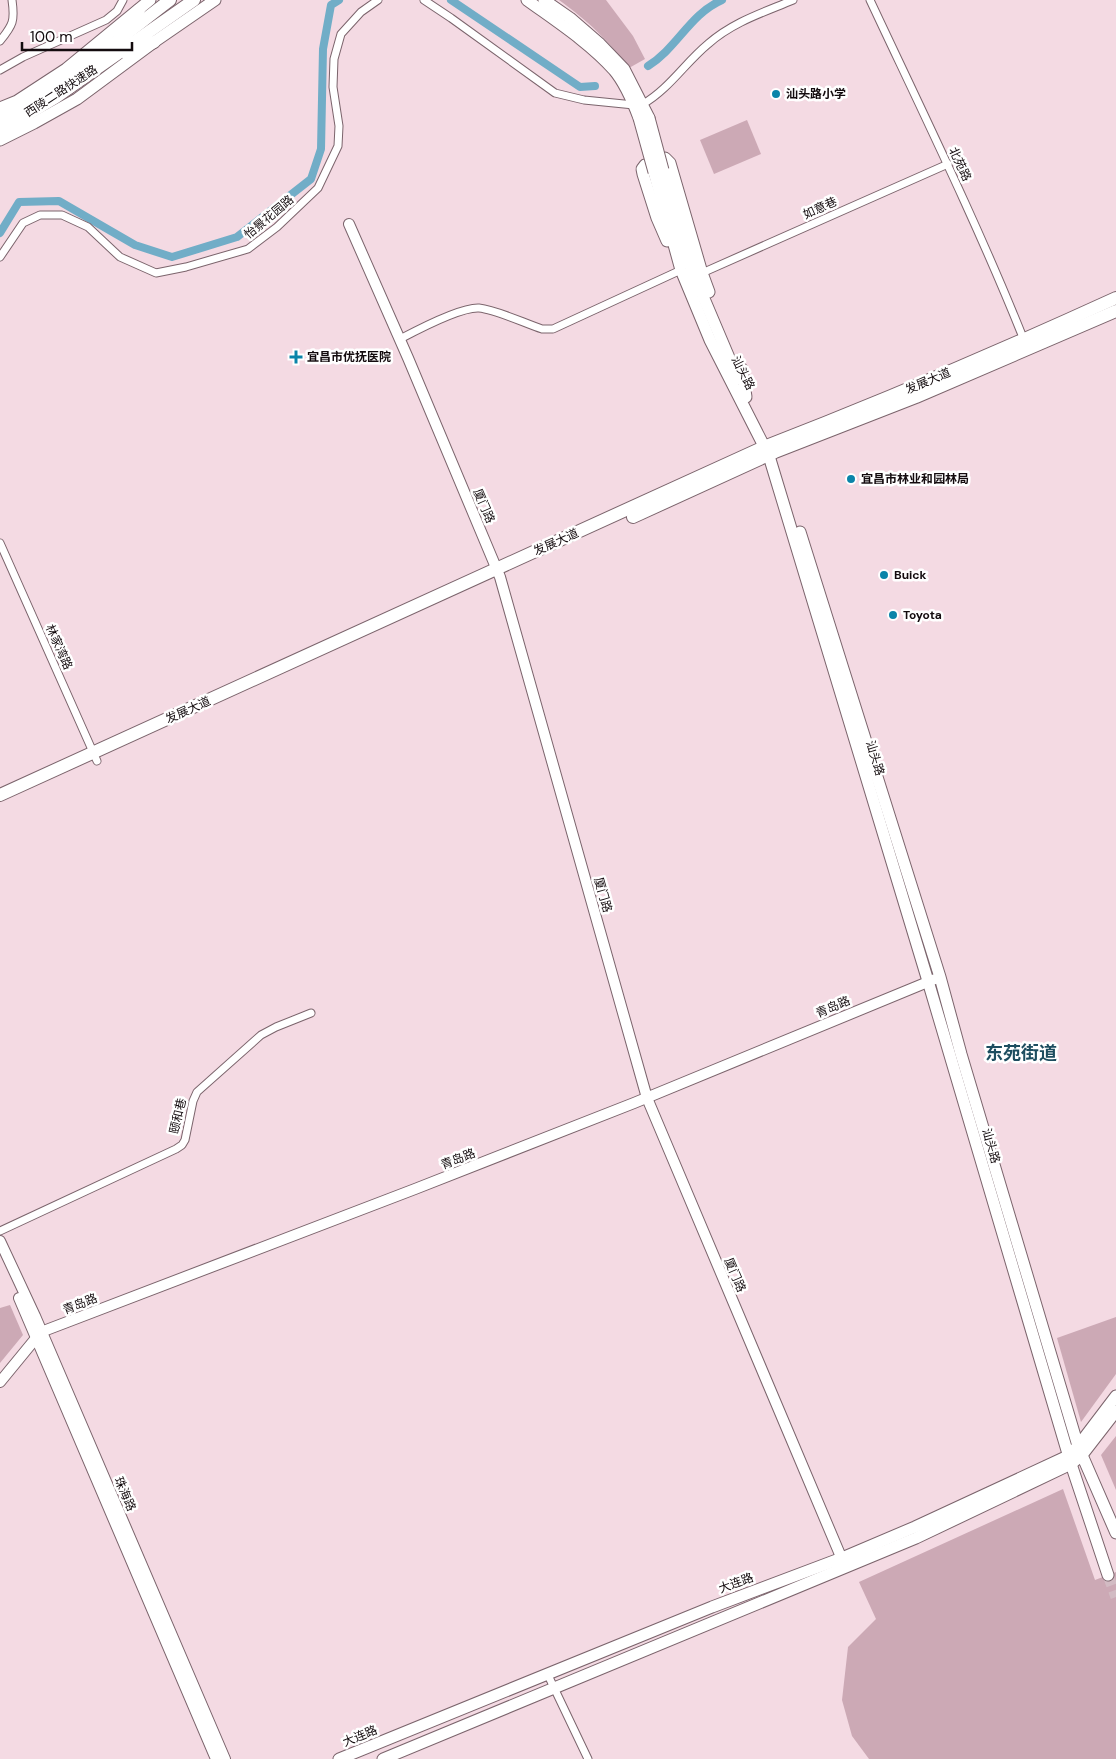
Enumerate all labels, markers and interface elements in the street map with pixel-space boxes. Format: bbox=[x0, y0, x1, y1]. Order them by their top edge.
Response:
scale bar bbox=[22, 20, 132, 52]
text: 100 m bbox=[30, 27, 73, 47]
street label: 西陵二路快速路 bbox=[21, 61, 101, 121]
place label: 汕头路小学 bbox=[786, 86, 846, 102]
marker: 汕头路小学 bbox=[770, 88, 782, 100]
street label: 北苑路 bbox=[945, 144, 975, 184]
street label: 怡景花园路 bbox=[241, 192, 297, 242]
street label: 如意巷 bbox=[800, 193, 840, 223]
place label: 宜昌市优抚医院 bbox=[307, 349, 391, 365]
marker: 宜昌市优抚医院 bbox=[289, 350, 303, 364]
street label: 汕头路 bbox=[728, 353, 758, 393]
street label: 发展大道 bbox=[903, 364, 953, 398]
place label: 宜昌市林业和园林局 bbox=[861, 471, 969, 487]
marker: 宜昌市林业和园林局 bbox=[845, 473, 857, 485]
street label: 厦门路 bbox=[470, 486, 498, 526]
street label: 发展大道 bbox=[531, 525, 581, 559]
place label: Buick bbox=[894, 567, 927, 583]
marker: Buick bbox=[878, 569, 890, 581]
place label: Toyota bbox=[903, 607, 942, 623]
marker: Toyota bbox=[887, 609, 899, 621]
street label: 林家湾路 bbox=[42, 622, 76, 672]
street label: 发展大道 bbox=[163, 693, 213, 727]
street label: 汕头路 bbox=[862, 738, 888, 778]
street label: 厦门路 bbox=[590, 875, 616, 915]
street label: 青岛路 bbox=[813, 993, 853, 1021]
district label: 东苑街道 bbox=[985, 1041, 1057, 1065]
street label: 颐和巷 bbox=[166, 1097, 190, 1135]
street label: 汕头路 bbox=[978, 1126, 1004, 1166]
street label: 青岛路 bbox=[438, 1145, 478, 1173]
street label: 厦门路 bbox=[721, 1255, 749, 1295]
street label: 青岛路 bbox=[60, 1290, 100, 1318]
street label: 珠海路 bbox=[111, 1474, 139, 1514]
street label: 大连路 bbox=[716, 1569, 756, 1597]
street label: 大连路 bbox=[340, 1722, 380, 1750]

